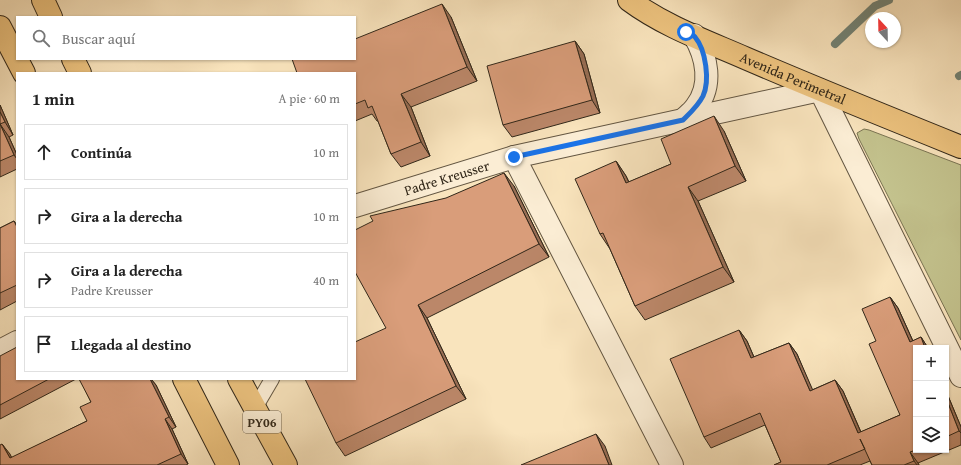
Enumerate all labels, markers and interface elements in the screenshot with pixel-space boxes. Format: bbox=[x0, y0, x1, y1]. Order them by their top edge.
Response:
north arrow bbox=[865, 12, 901, 48]
search box bbox=[16, 16, 356, 60]
route start bbox=[677, 23, 695, 41]
icon: search bbox=[30, 27, 52, 49]
text: Buscar aquí bbox=[62, 28, 135, 49]
street label: Avenida Perimetral bbox=[737, 47, 849, 109]
text: 1 min bbox=[32, 86, 74, 111]
text: A pie · 60 m bbox=[279, 89, 340, 108]
icon: ahead bbox=[33, 141, 55, 163]
text: Continúa bbox=[71, 142, 132, 163]
text: 10 m bbox=[313, 143, 339, 162]
route end bbox=[505, 148, 523, 166]
street label: Padre Kreusser bbox=[402, 155, 492, 200]
icon: right bbox=[33, 205, 55, 227]
text: Gira a la derecha bbox=[71, 206, 182, 227]
text: 10 m bbox=[313, 207, 339, 226]
text: Gira a la derecha bbox=[71, 260, 182, 281]
icon: right bbox=[33, 269, 55, 291]
text: 40 m bbox=[313, 271, 339, 290]
text: Padre Kreusser bbox=[71, 281, 153, 300]
icon: arrive bbox=[33, 333, 55, 355]
text: Llegada al destino bbox=[71, 334, 191, 355]
map controls bbox=[913, 345, 949, 453]
button: + bbox=[913, 345, 949, 381]
button: − bbox=[913, 381, 949, 417]
road number: PY06 bbox=[243, 411, 281, 433]
button: layers bbox=[913, 417, 949, 453]

